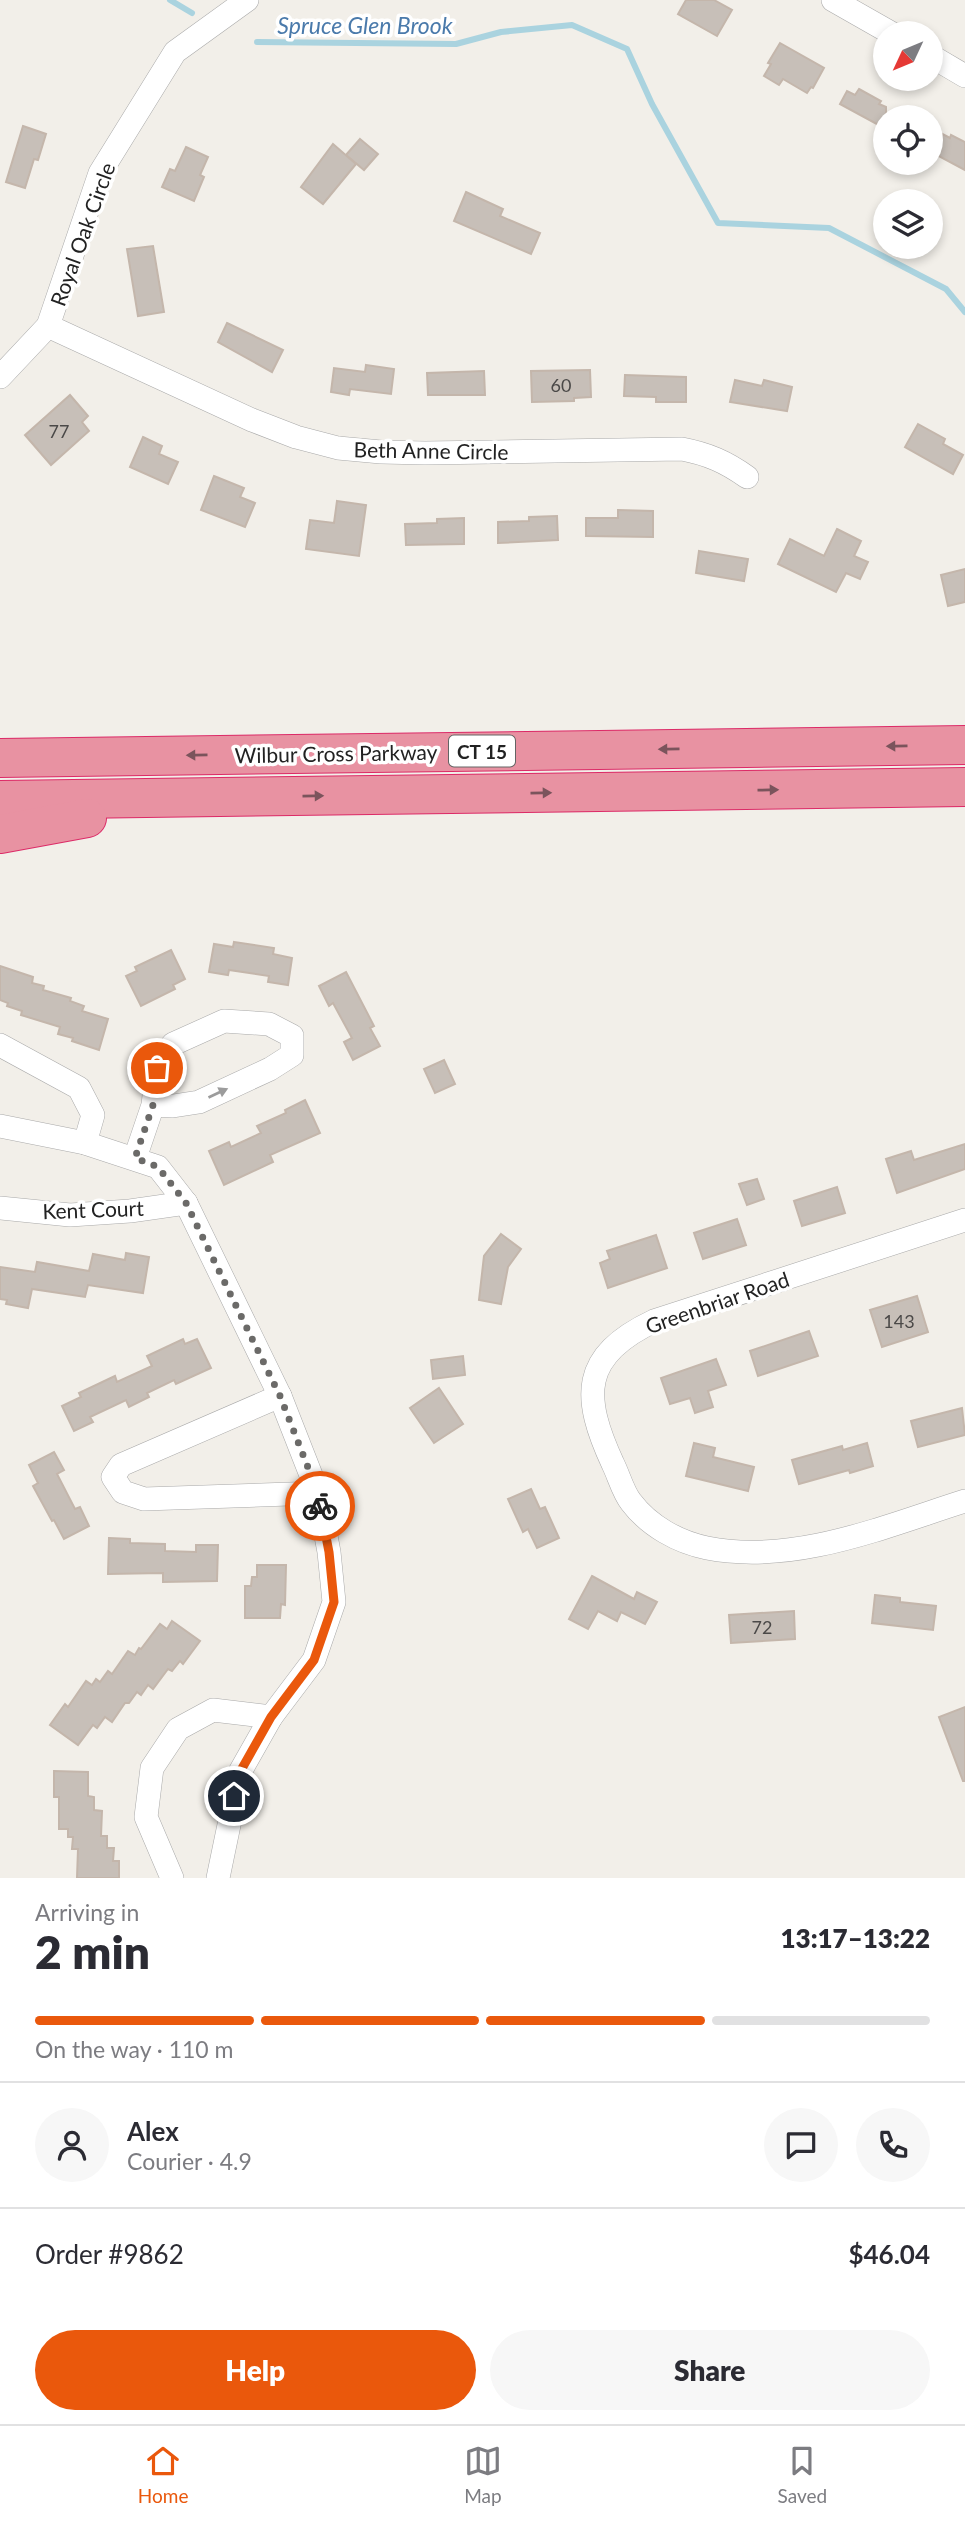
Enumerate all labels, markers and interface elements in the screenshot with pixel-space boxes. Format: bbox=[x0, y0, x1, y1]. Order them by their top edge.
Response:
water label: Spruce Glen Brook bbox=[277, 11, 454, 39]
north arrow bbox=[873, 21, 943, 91]
map controls bbox=[873, 21, 943, 259]
button: locate bbox=[873, 105, 943, 175]
street label: Royal Oak Circle bbox=[44, 159, 120, 309]
button: layers bbox=[873, 189, 943, 259]
house number: 60 bbox=[551, 374, 571, 396]
house number: 77 bbox=[49, 420, 69, 442]
street label: Beth Anne Circle bbox=[353, 436, 509, 464]
road number: CT 15 bbox=[449, 736, 515, 766]
street label: Wilbur Cross Parkway bbox=[234, 739, 438, 767]
one-way arrow bbox=[886, 740, 908, 752]
one-way arrow bbox=[658, 743, 680, 755]
one-way arrow bbox=[186, 749, 208, 761]
one-way arrow bbox=[757, 784, 779, 795]
one-way arrow bbox=[530, 787, 552, 798]
one-way arrow bbox=[302, 790, 324, 802]
pin bbox=[127, 1038, 187, 1098]
icon: bag bbox=[138, 1049, 176, 1087]
one-way arrow bbox=[208, 1087, 229, 1098]
street label: Kent Court bbox=[42, 1195, 145, 1223]
street label: Greenbriar Road bbox=[642, 1266, 792, 1338]
house number: 143 bbox=[883, 1310, 915, 1332]
courier bbox=[285, 1471, 355, 1541]
icon: bike bbox=[301, 1487, 339, 1525]
house number: 72 bbox=[752, 1616, 772, 1638]
pin bbox=[204, 1766, 264, 1826]
icon: home bbox=[215, 1777, 253, 1815]
text: Arriving in bbox=[35, 1898, 139, 1926]
text: 13:17–13:22 bbox=[780, 1922, 930, 1954]
text: 2 min bbox=[35, 1924, 150, 1979]
text: On the way · 110 m bbox=[35, 2035, 234, 2063]
button: person bbox=[35, 2108, 109, 2182]
button: chat bbox=[764, 2108, 838, 2182]
button: phone bbox=[856, 2108, 930, 2182]
text: Alex bbox=[127, 2115, 179, 2147]
text: Courier · 4.9 bbox=[127, 2147, 252, 2175]
text: Order #9862 bbox=[35, 2238, 184, 2270]
text: $46.04 bbox=[848, 2238, 930, 2270]
button: Help bbox=[35, 2330, 476, 2410]
button: Share bbox=[490, 2330, 930, 2410]
tab: Home bbox=[138, 2442, 188, 2507]
tab: Map bbox=[464, 2442, 502, 2507]
tab: Saved bbox=[778, 2442, 827, 2507]

